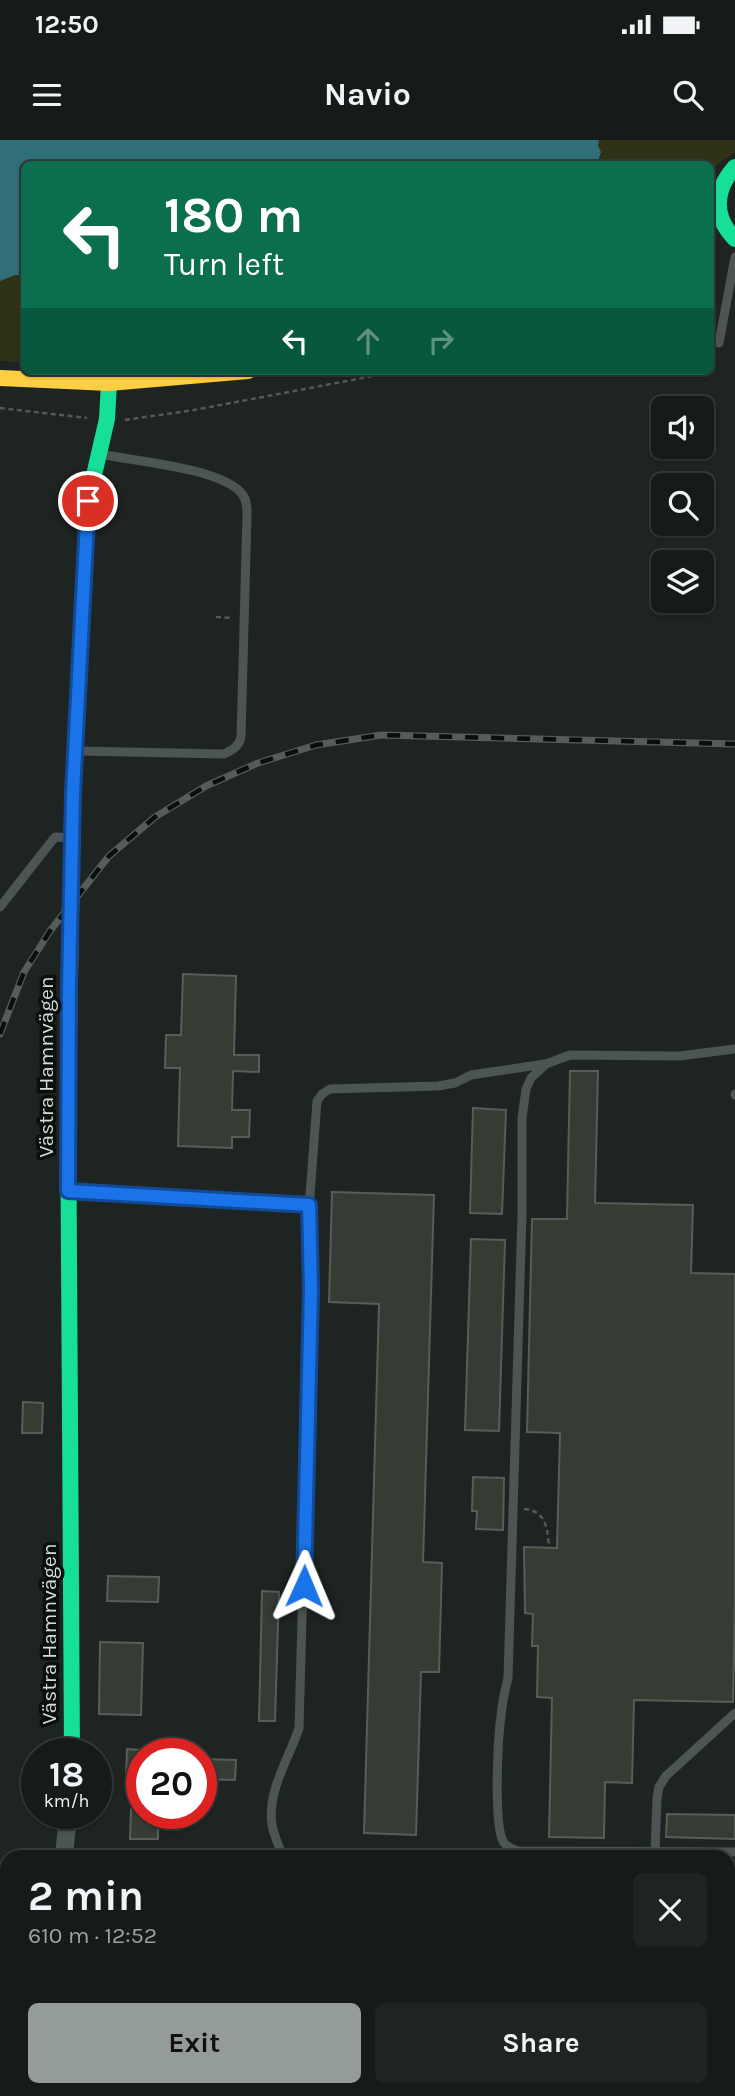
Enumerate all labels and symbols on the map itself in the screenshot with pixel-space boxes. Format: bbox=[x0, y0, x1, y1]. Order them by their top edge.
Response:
pin bbox=[58, 471, 118, 531]
street label: Västra Hamnvägen bbox=[34, 976, 58, 1158]
street label: Västra Hamnvägen bbox=[37, 1543, 61, 1725]
position arrow bbox=[267, 1549, 341, 1623]
speed limit sign: 20 bbox=[126, 1738, 217, 1829]

